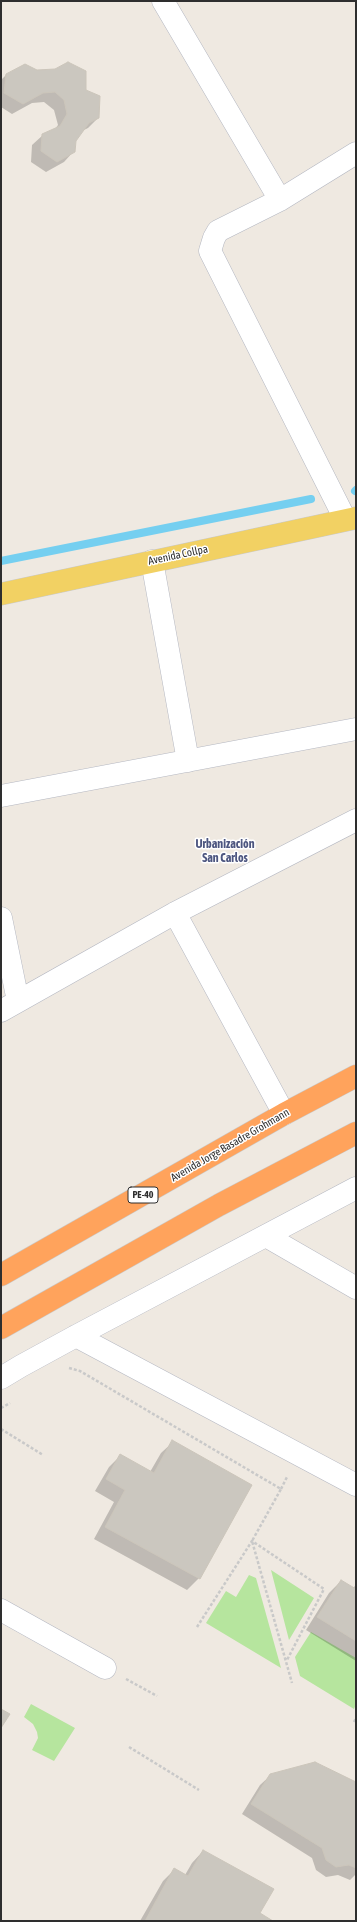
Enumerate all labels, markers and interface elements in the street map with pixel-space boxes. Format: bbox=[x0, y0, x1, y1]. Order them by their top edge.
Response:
street label: Avenida Collpa bbox=[147, 542, 209, 568]
district label: Urbanización San Carlos bbox=[195, 837, 255, 865]
street label: Avenida Jorge Basadre Grohmann bbox=[168, 1106, 292, 1184]
road number: PE-40 bbox=[128, 1187, 158, 1203]

